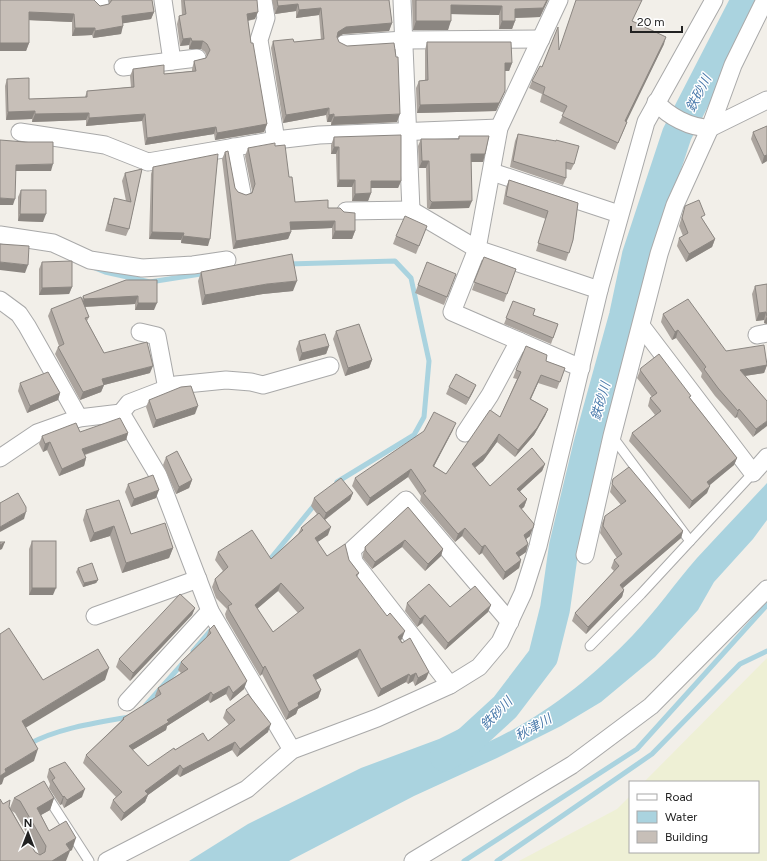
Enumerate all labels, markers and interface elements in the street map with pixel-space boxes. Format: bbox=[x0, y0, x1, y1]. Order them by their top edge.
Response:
scale bar bbox=[631, 8, 682, 34]
text: 20 m bbox=[637, 15, 665, 29]
water label: 鉄砂川 bbox=[683, 71, 715, 114]
water label: 鉄砂川 bbox=[588, 378, 614, 422]
water label: 鉄砂川 bbox=[477, 693, 517, 733]
water label: 秋津川 bbox=[513, 710, 556, 744]
legend bbox=[629, 781, 759, 853]
text: Road bbox=[665, 790, 693, 804]
text: Water bbox=[665, 810, 697, 824]
north arrow bbox=[8, 813, 48, 853]
text: N bbox=[24, 817, 32, 830]
text: Building bbox=[665, 830, 708, 844]

